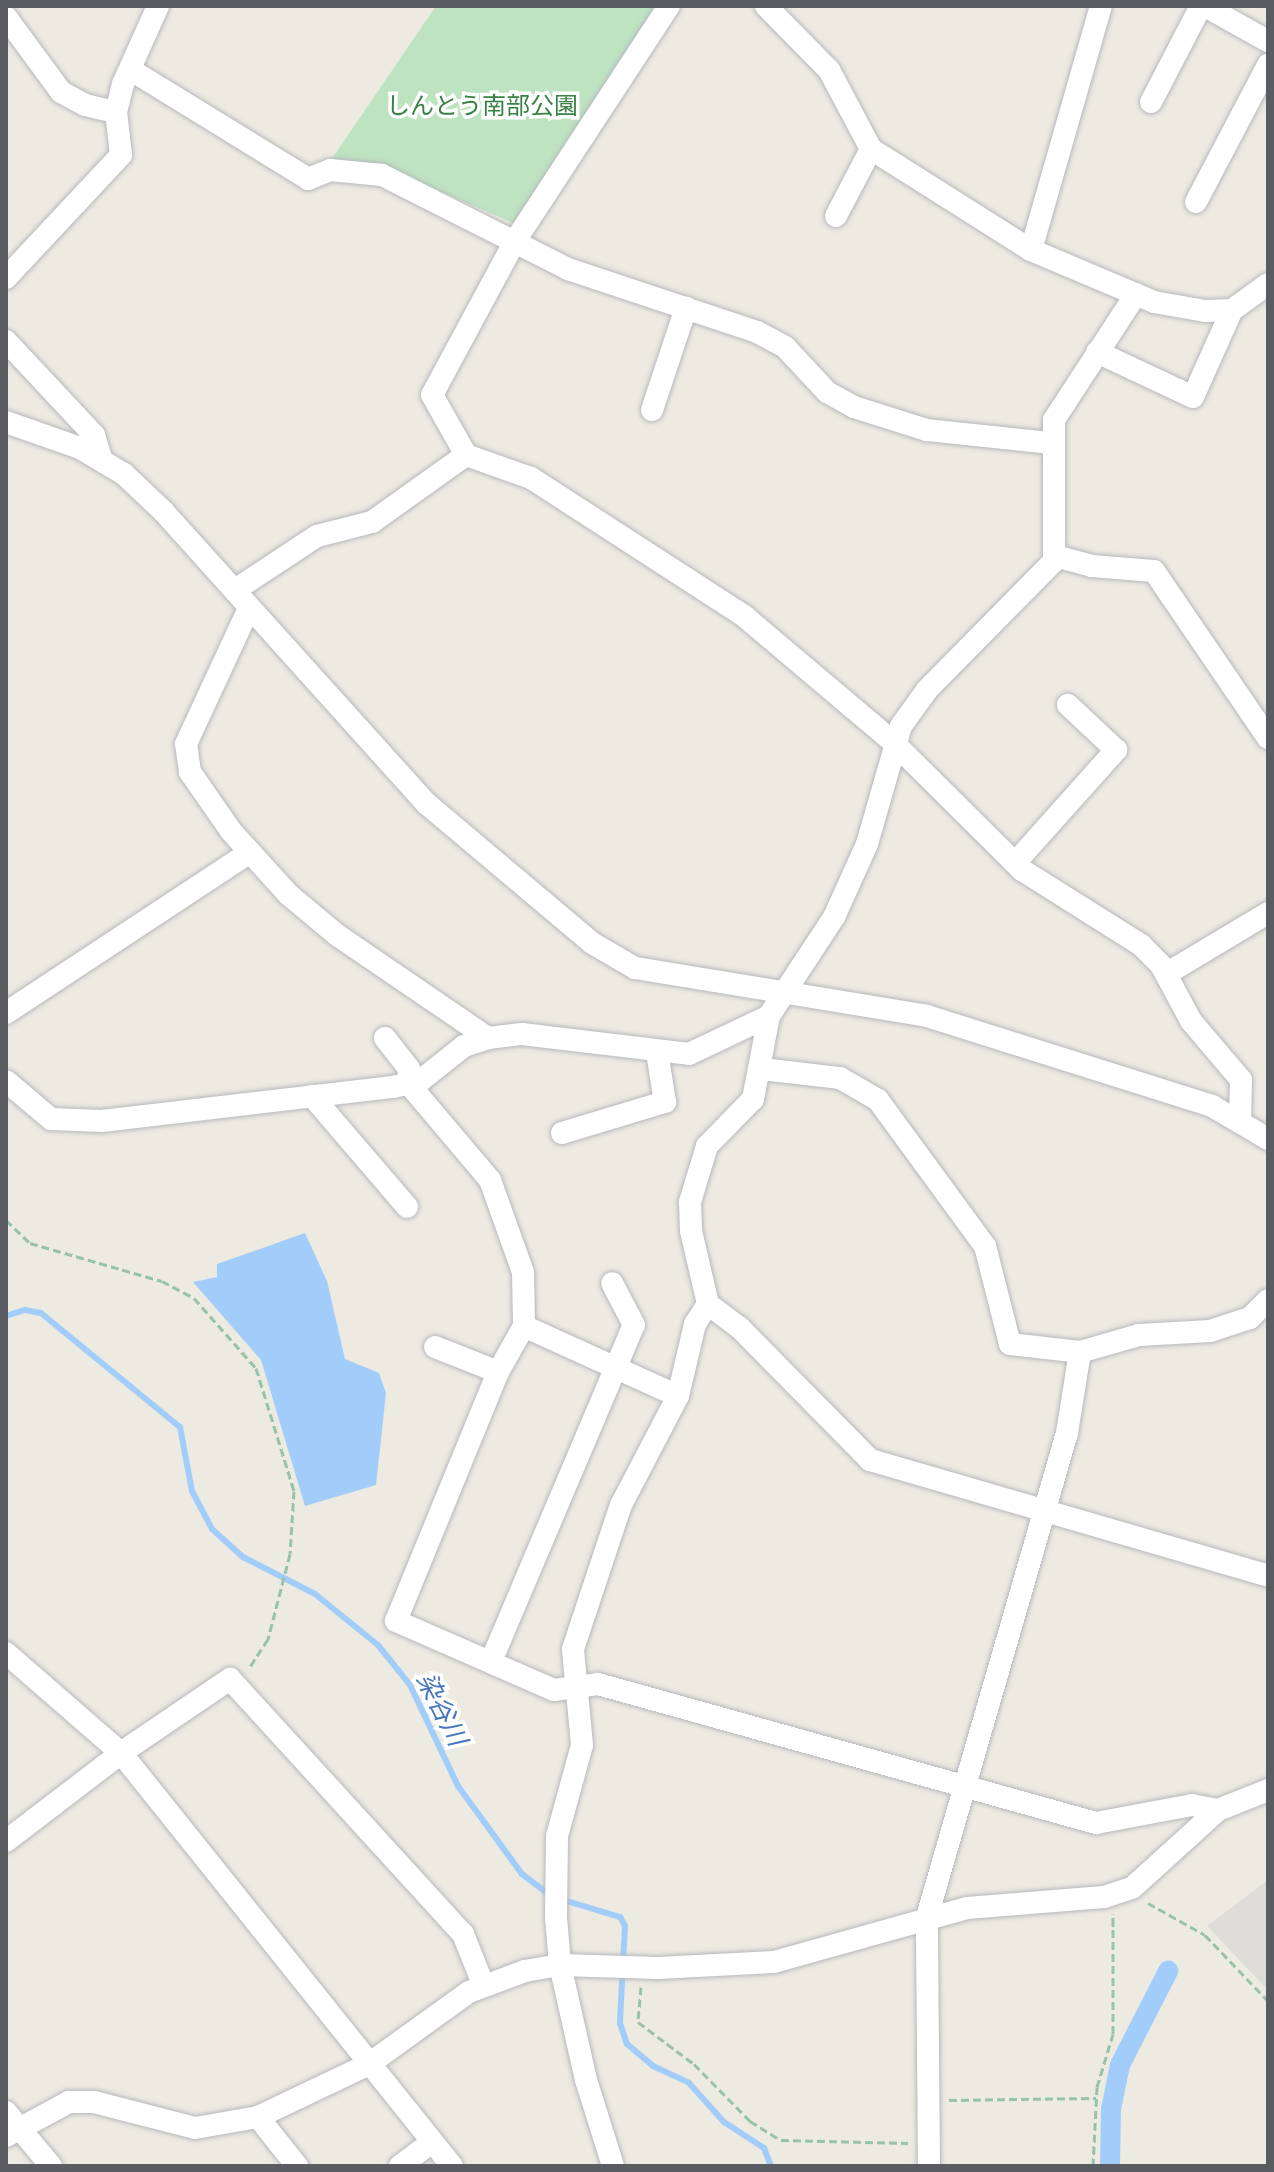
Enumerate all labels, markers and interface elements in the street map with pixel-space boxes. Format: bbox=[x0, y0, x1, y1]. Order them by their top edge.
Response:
park label: しんとう南部公園 bbox=[386, 92, 578, 120]
water label: 染谷川 bbox=[410, 1667, 474, 1751]

